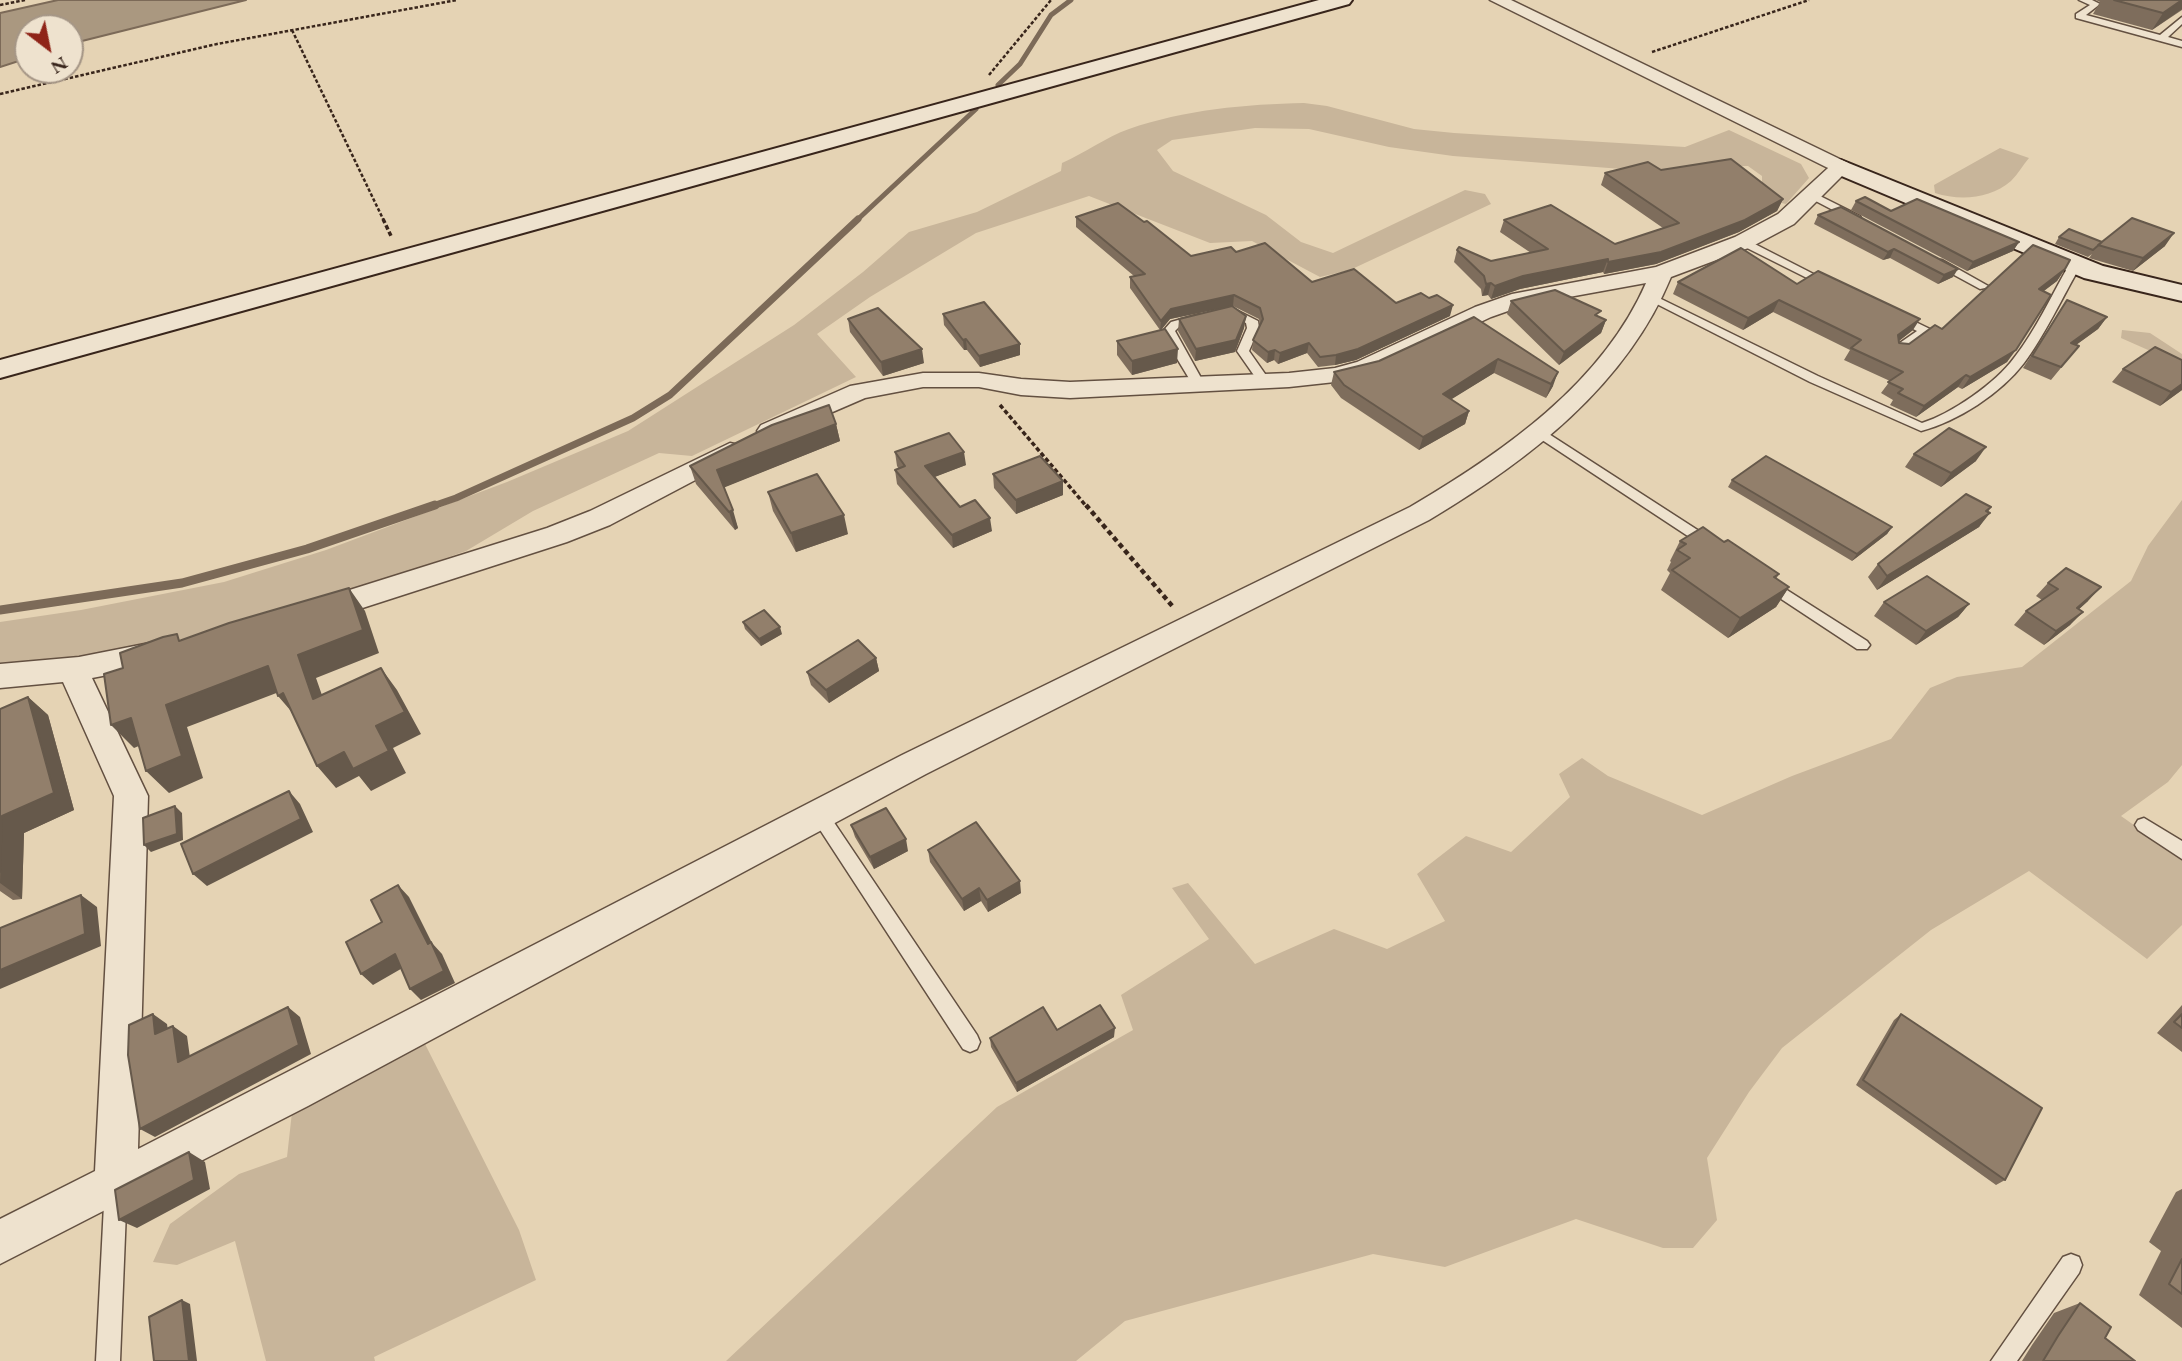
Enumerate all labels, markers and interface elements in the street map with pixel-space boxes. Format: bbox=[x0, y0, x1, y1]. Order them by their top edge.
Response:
north arrow bbox=[14, 14, 84, 84]
text: N bbox=[46, 51, 72, 80]

